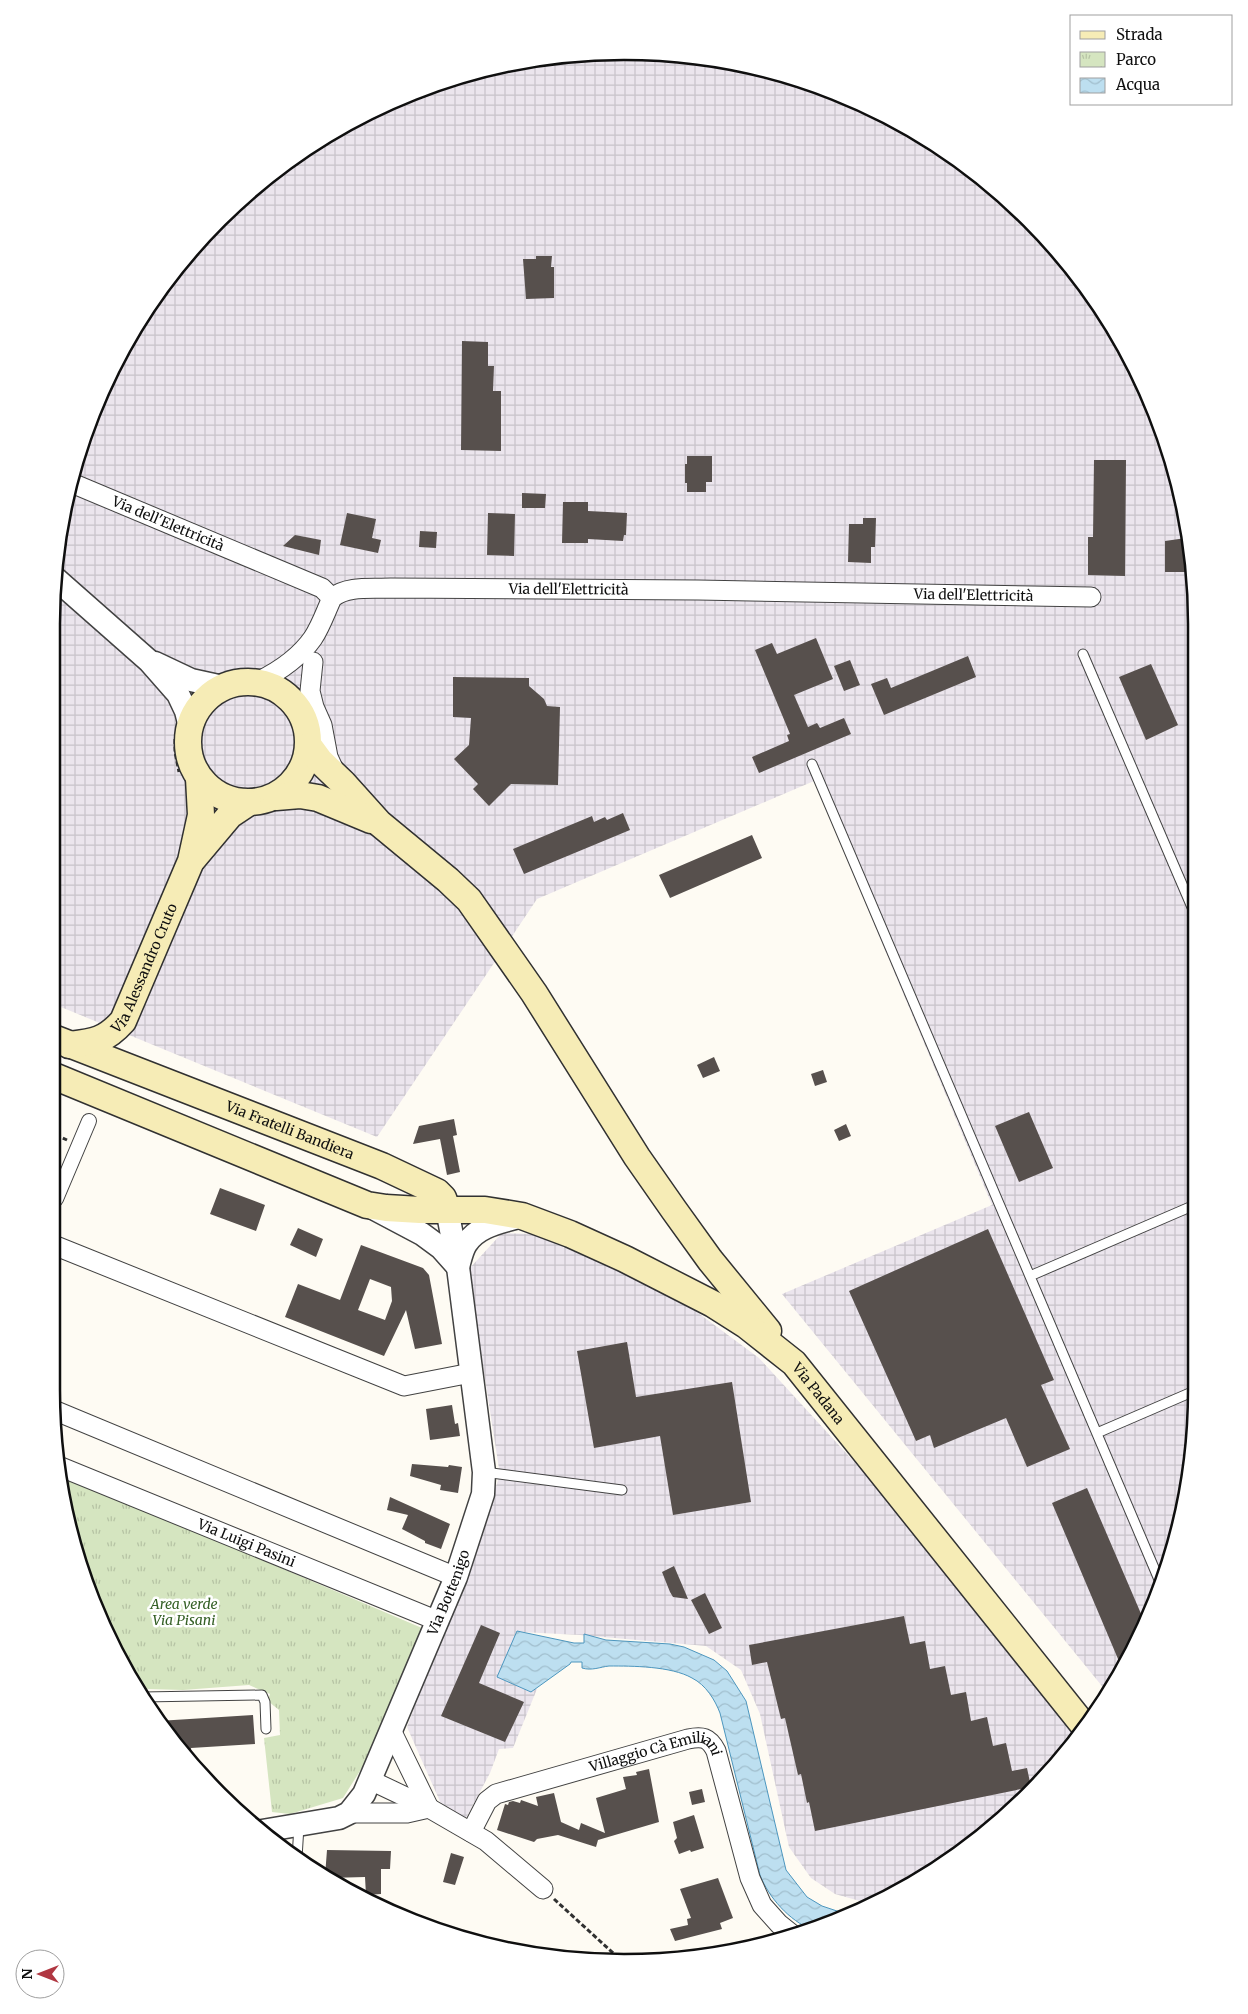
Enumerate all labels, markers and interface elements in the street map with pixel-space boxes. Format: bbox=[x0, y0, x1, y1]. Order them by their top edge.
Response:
legend bbox=[1070, 15, 1233, 105]
text: Strada bbox=[1116, 25, 1163, 44]
text: Parco bbox=[1116, 50, 1156, 69]
text: Acqua bbox=[1115, 75, 1160, 94]
street label: Via dell'Elettricità bbox=[108, 492, 227, 555]
street label: Via dell'Elettricità bbox=[508, 580, 629, 599]
street label: Via dell'Elettricità bbox=[913, 585, 1034, 605]
street label: Via Alessandro Cruto bbox=[107, 900, 181, 1038]
street label: Via Fratelli Bandiera bbox=[222, 1097, 357, 1163]
street label: Via Padana bbox=[788, 1358, 849, 1428]
street label: Via Luigi Pasini bbox=[194, 1514, 299, 1571]
street label: Via Bottenigo bbox=[423, 1547, 473, 1639]
park label: Area verde Via Pisani bbox=[149, 1595, 218, 1629]
street label: Villaggio Cà Emiliani bbox=[586, 1729, 726, 1776]
north arrow bbox=[15, 1949, 65, 1999]
text: N bbox=[18, 1968, 36, 1980]

